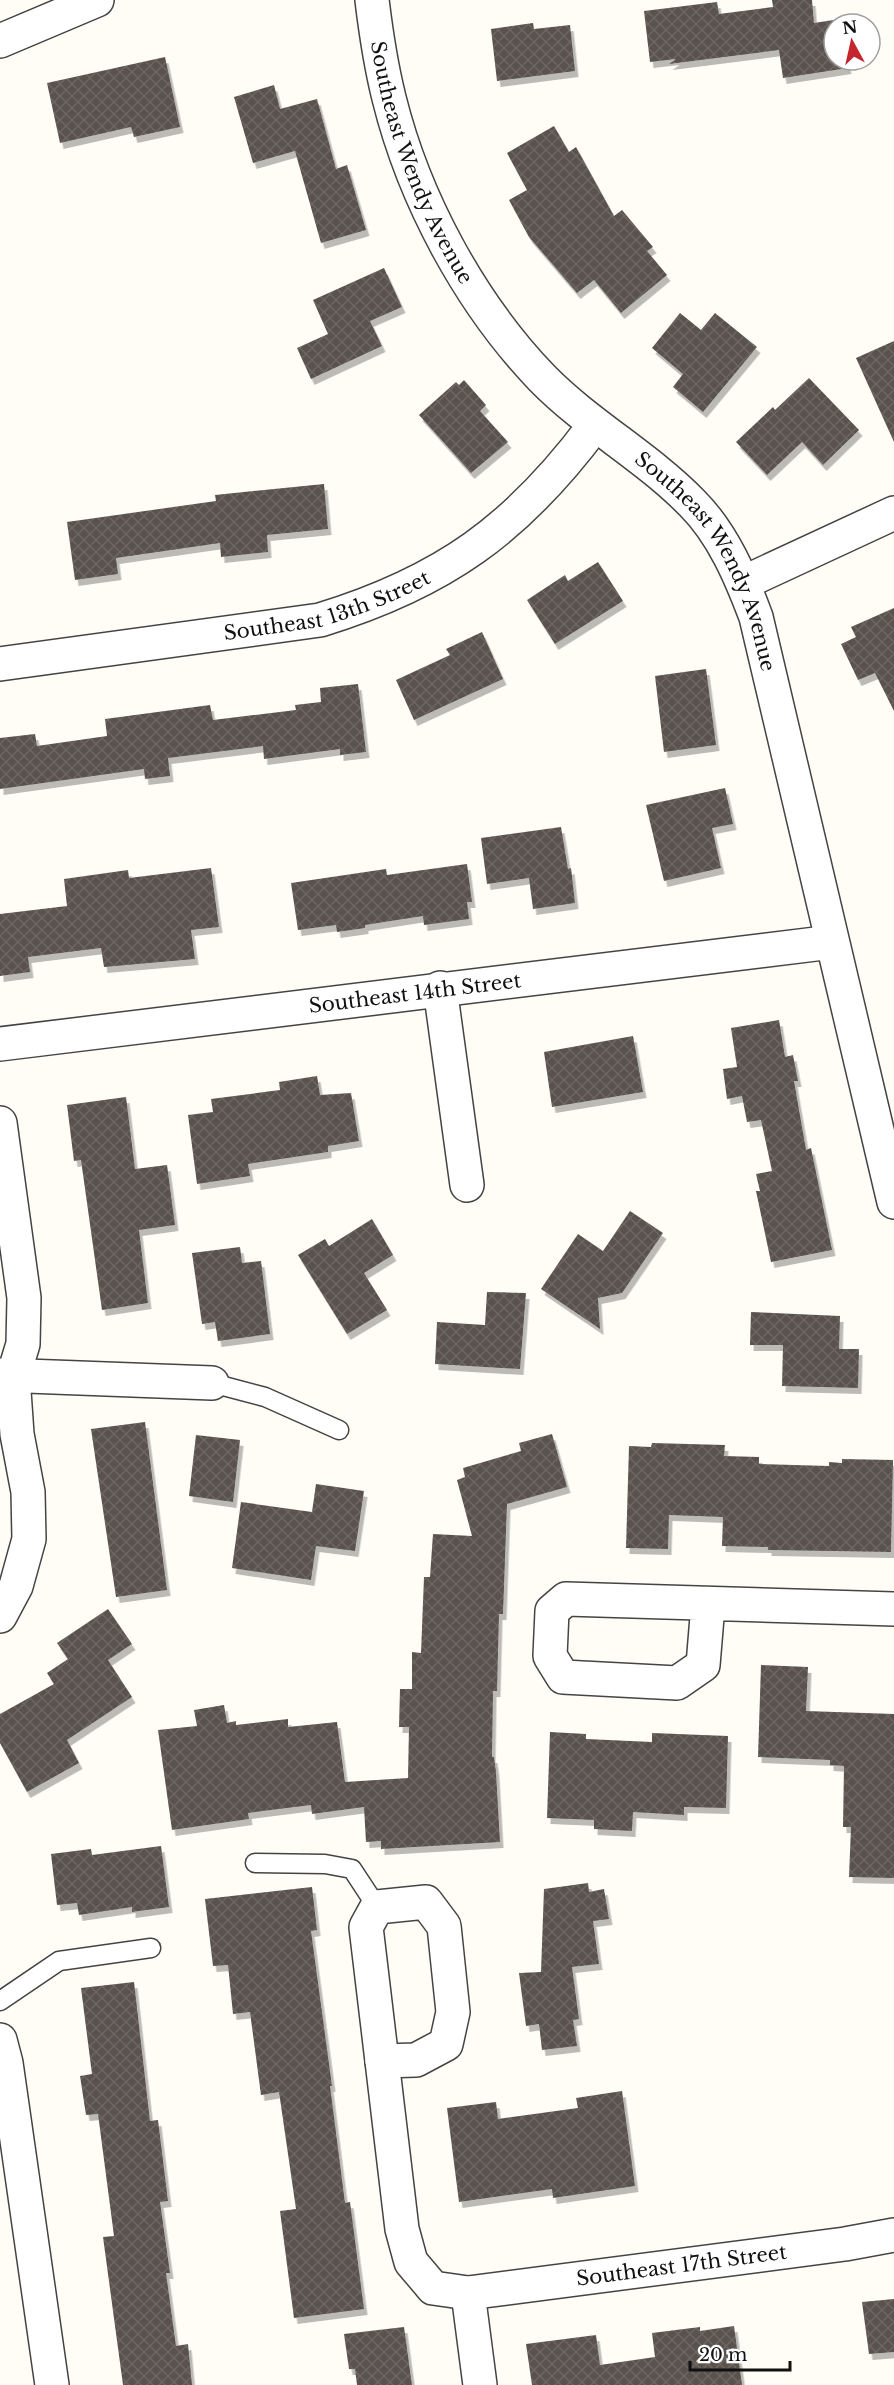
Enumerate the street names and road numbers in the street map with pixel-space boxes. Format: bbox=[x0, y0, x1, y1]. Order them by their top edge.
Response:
street label: Southeast Wendy Avenue bbox=[366, 39, 478, 288]
street label: Southeast Wendy Avenue bbox=[630, 447, 780, 674]
street label: Southeast 13th Street bbox=[222, 565, 434, 645]
street label: Southeast 14th Street bbox=[307, 968, 523, 1018]
street label: Southeast 17th Street bbox=[575, 2240, 788, 2291]

